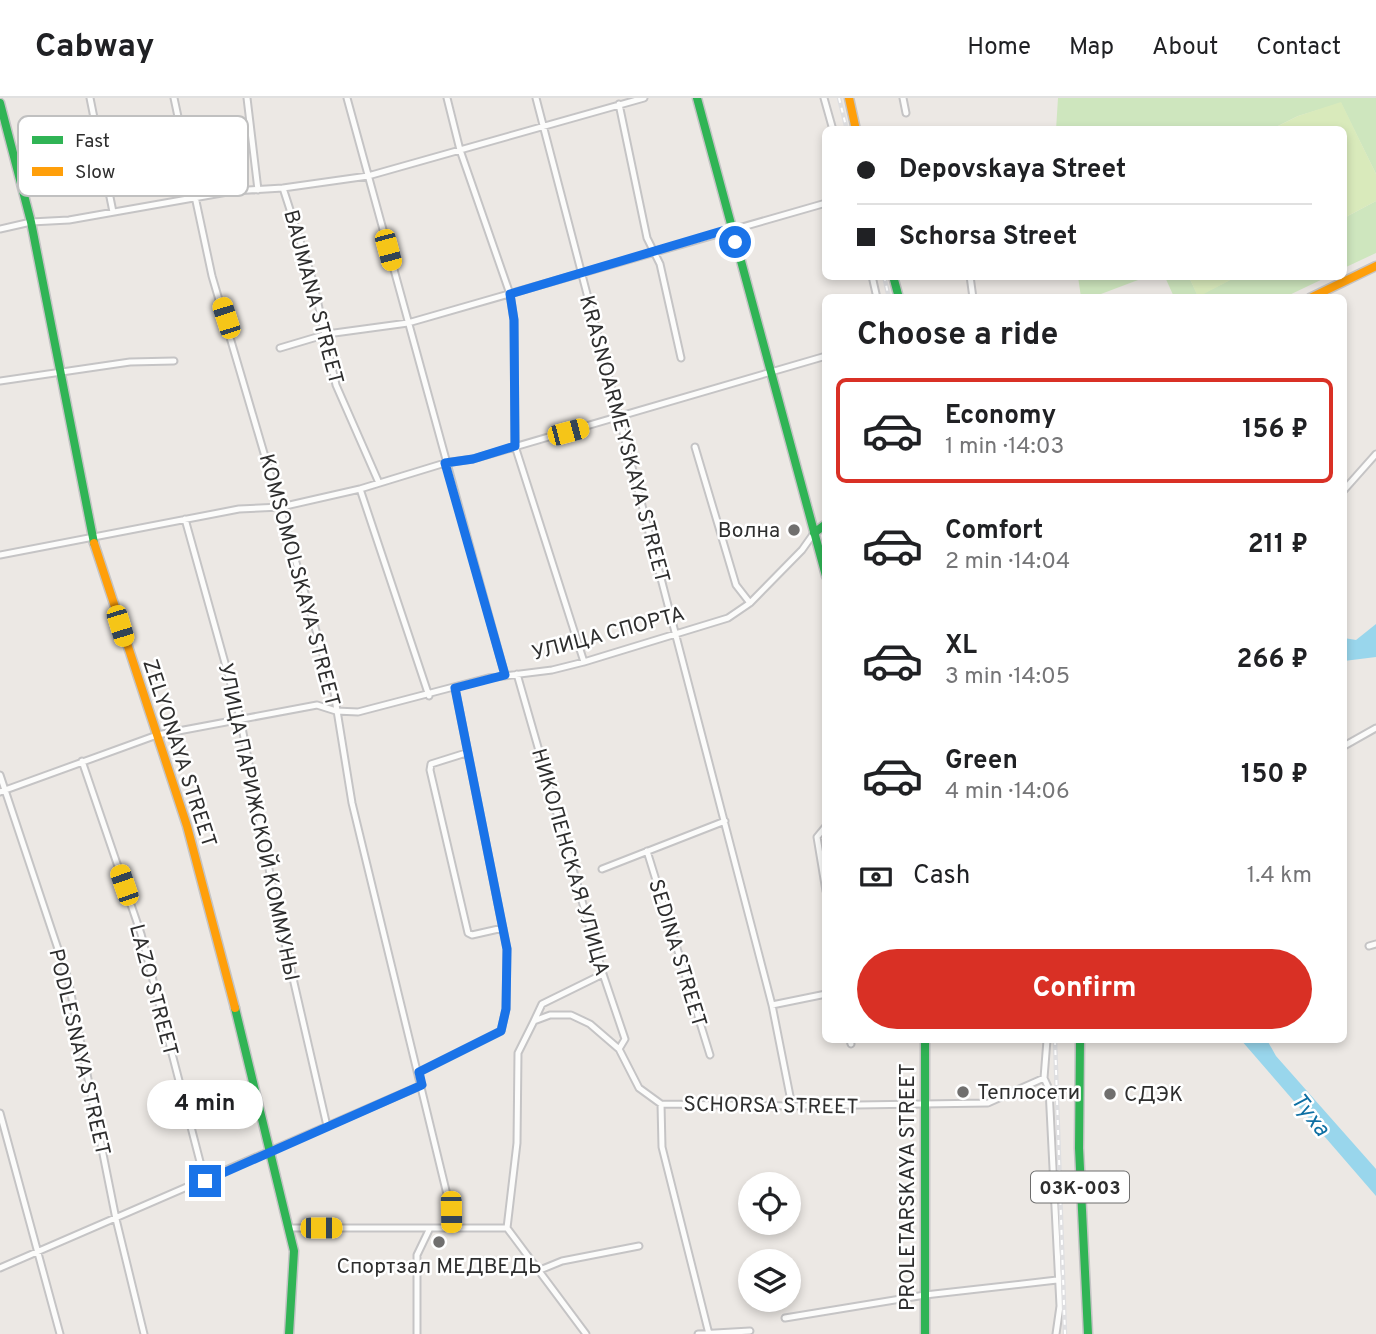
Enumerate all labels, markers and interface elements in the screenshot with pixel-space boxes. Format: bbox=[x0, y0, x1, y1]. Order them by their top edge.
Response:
text: Cabway bbox=[35, 27, 154, 69]
text: Home bbox=[967, 33, 1031, 63]
text: Map bbox=[1069, 33, 1114, 63]
text: About bbox=[1152, 33, 1218, 63]
text: Contact bbox=[1256, 33, 1341, 63]
legend bbox=[18, 116, 248, 196]
text: Fast bbox=[75, 130, 110, 154]
text: Depovskaya Street bbox=[899, 154, 1126, 187]
text: Slow bbox=[75, 161, 115, 185]
street label: BAUMANA STREET bbox=[276, 207, 349, 388]
text: Schorsa Street bbox=[899, 221, 1077, 254]
route start bbox=[719, 226, 751, 258]
car bbox=[373, 227, 404, 273]
street label: KRASNOARMEYSKAYA STREET bbox=[572, 293, 675, 586]
car bbox=[210, 295, 243, 341]
text: Choose a ride bbox=[857, 316, 1058, 356]
icon: car bbox=[861, 399, 924, 462]
text: Economy bbox=[945, 400, 1056, 433]
text: 156 ₽ bbox=[1242, 414, 1308, 447]
car bbox=[545, 416, 592, 448]
text: 1 min · 14:03 bbox=[945, 433, 1064, 462]
street label: KOMSOMOLSKAYA STREET bbox=[252, 451, 345, 710]
icon: car bbox=[861, 514, 924, 577]
text: Comfort bbox=[945, 515, 1043, 548]
place label: Волна bbox=[718, 518, 780, 545]
marker: Волна bbox=[786, 522, 802, 538]
text: 211 ₽ bbox=[1248, 529, 1308, 562]
text: 2 min · 14:04 bbox=[945, 548, 1070, 577]
street label: УЛИЦА СПОРТА bbox=[529, 601, 688, 668]
car bbox=[104, 603, 137, 649]
icon: car bbox=[861, 629, 924, 692]
text: XL bbox=[945, 630, 977, 663]
text: 266 ₽ bbox=[1237, 644, 1308, 677]
street label: ZELYONAYA STREET bbox=[135, 656, 222, 851]
street label: УЛИЦА ПАРИЖСКОЙ КОММУНЫ bbox=[211, 661, 305, 984]
text: 3 min · 14:05 bbox=[945, 663, 1070, 692]
icon: car bbox=[861, 744, 924, 807]
text: Green bbox=[945, 745, 1018, 778]
street label: НИКОЛЕНСКАЯ УЛИЦА bbox=[524, 746, 615, 979]
text: 150 ₽ bbox=[1241, 759, 1308, 792]
text: 4 min · 14:06 bbox=[945, 778, 1070, 807]
icon: cash bbox=[857, 858, 895, 896]
text: Cash bbox=[913, 860, 970, 893]
car bbox=[108, 862, 141, 908]
text: 1.4 km bbox=[1247, 862, 1312, 891]
street label: SEDINA STREET bbox=[641, 876, 712, 1031]
street label: LAZO STREET bbox=[122, 921, 183, 1059]
street label: PODLESNAYA STREET bbox=[42, 946, 116, 1158]
button: Confirm bbox=[857, 949, 1312, 1029]
street label: PROLETARSKAYA STREET bbox=[895, 1063, 922, 1311]
callout: 4 min bbox=[147, 1080, 263, 1128]
place label: Теплосети bbox=[977, 1080, 1080, 1107]
place label: СДЭК bbox=[1124, 1082, 1183, 1109]
marker: Теплосети bbox=[955, 1084, 971, 1100]
marker: СДЭК bbox=[1102, 1086, 1118, 1102]
water label: Туха bbox=[1283, 1088, 1335, 1143]
text: 4 min bbox=[175, 1090, 235, 1119]
street label: SCHORSA STREET bbox=[683, 1091, 859, 1122]
route end bbox=[189, 1165, 221, 1197]
map controls bbox=[738, 1172, 801, 1312]
button: locate bbox=[738, 1172, 801, 1235]
road number: 03К-003 bbox=[1031, 1172, 1129, 1203]
car bbox=[441, 1191, 462, 1233]
car bbox=[301, 1218, 343, 1239]
marker: Спортзал МЕДВЕДЬ bbox=[431, 1234, 447, 1250]
button: layers bbox=[738, 1249, 801, 1312]
place label: Спортзал МЕДВЕДЬ bbox=[336, 1254, 542, 1281]

